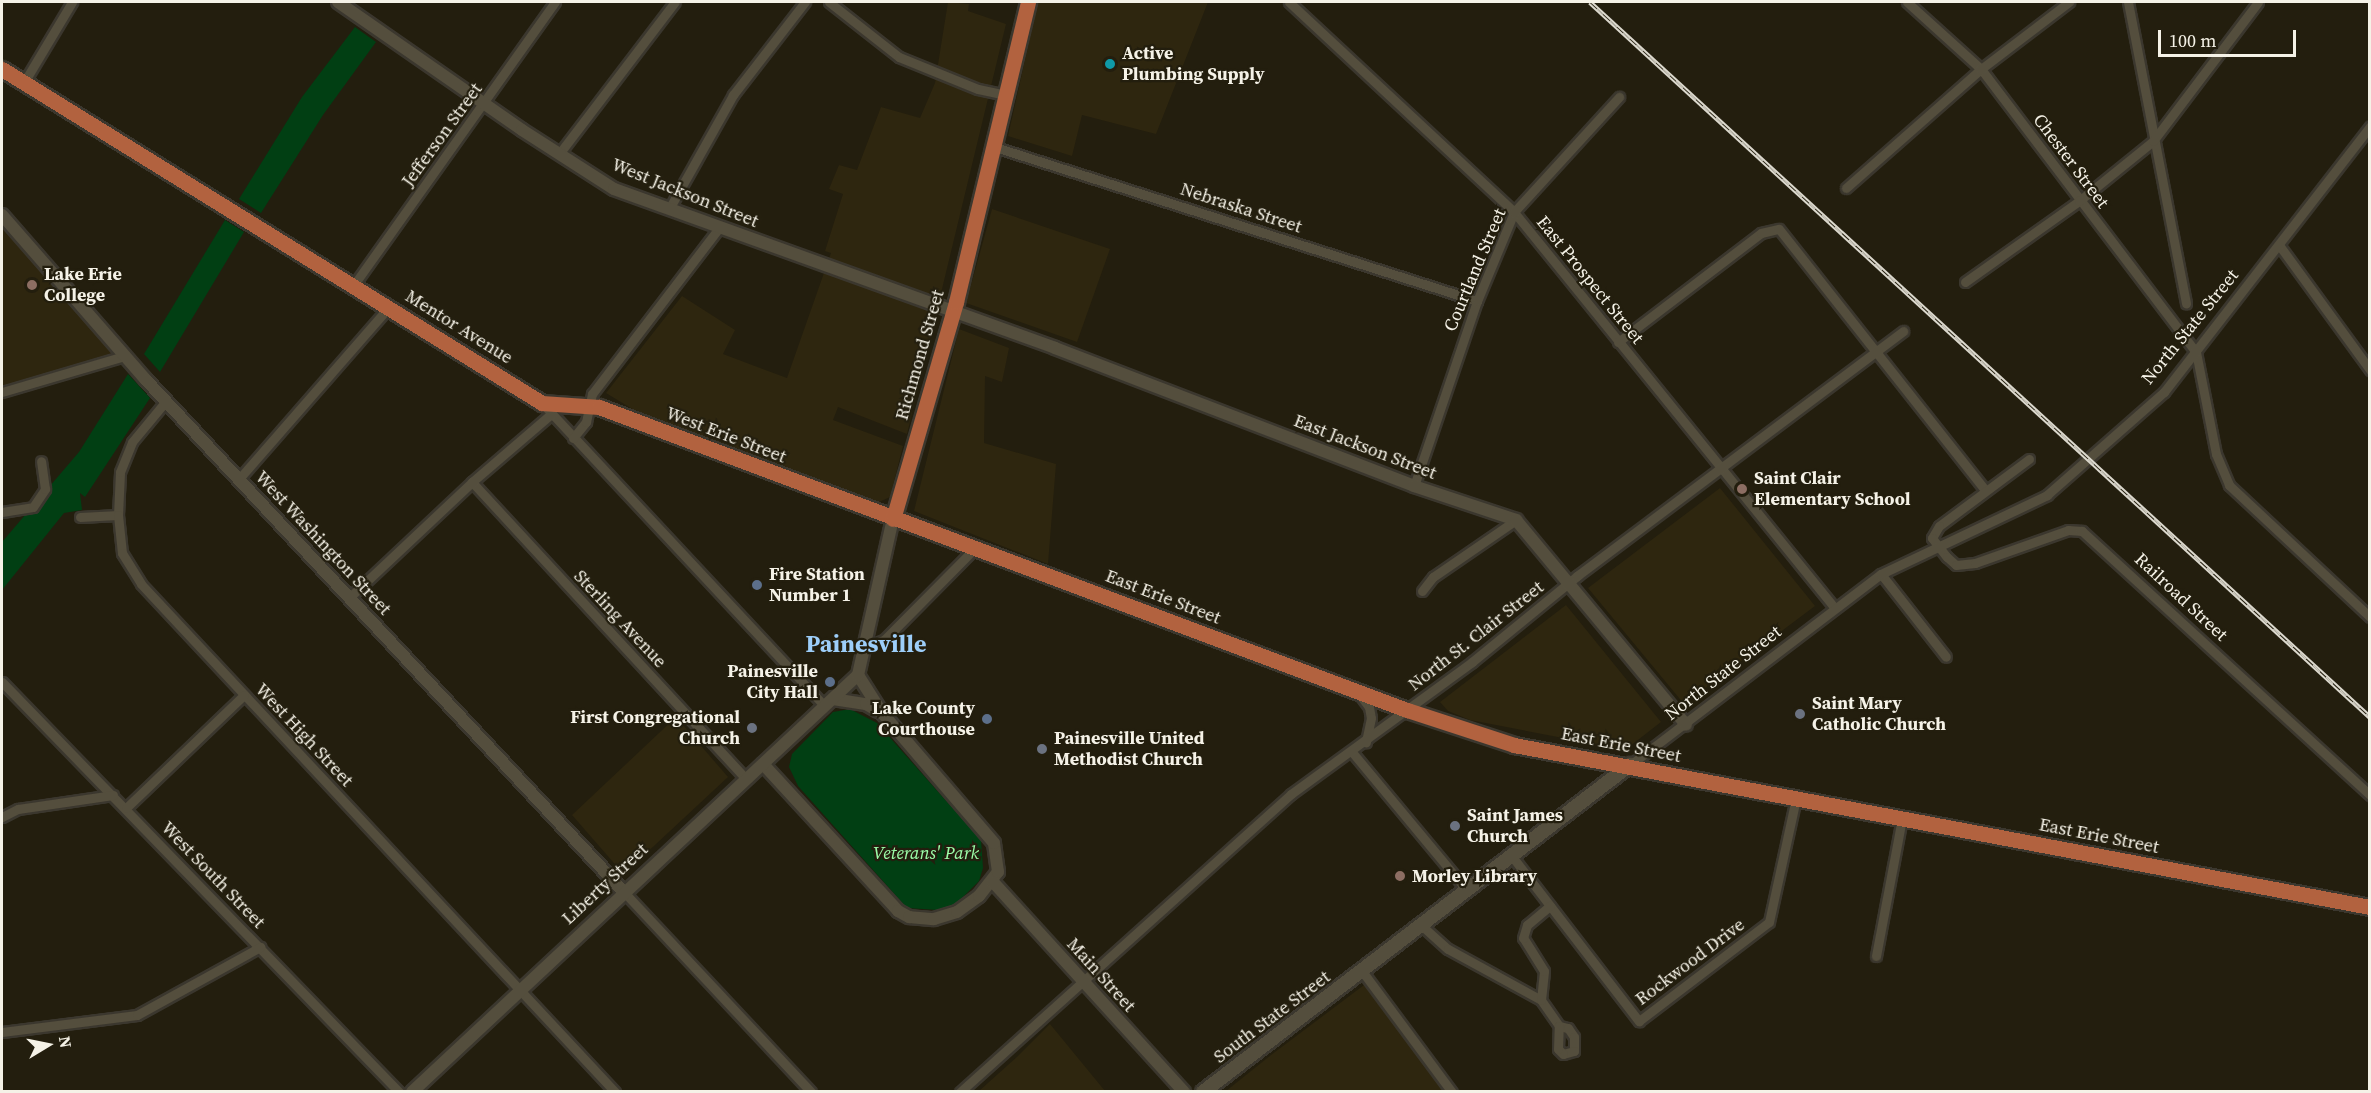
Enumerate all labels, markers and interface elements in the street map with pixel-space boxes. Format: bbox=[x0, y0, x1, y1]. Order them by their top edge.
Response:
scale bar bbox=[2161, 18, 2299, 56]
text: 100 m bbox=[2169, 28, 2216, 53]
place label: Active Plumbing Supply bbox=[1122, 43, 1265, 86]
marker: Active Plumbing Supply bbox=[1103, 57, 1117, 71]
street label: Jefferson Street bbox=[397, 79, 487, 191]
street label: Chester Street bbox=[2029, 110, 2113, 212]
street label: West Jackson Street bbox=[609, 154, 761, 232]
street label: Nebraska Street bbox=[1178, 178, 1304, 238]
street label: Courtland Street bbox=[1439, 205, 1511, 335]
street label: East Prospect Street bbox=[1532, 212, 1648, 348]
place label: Lake Erie College bbox=[44, 264, 122, 306]
street label: North State Street bbox=[2137, 265, 2243, 389]
marker: Lake Erie College bbox=[25, 278, 39, 292]
street label: Mentor Avenue bbox=[401, 285, 517, 369]
street label: Richmond Street bbox=[891, 287, 949, 423]
street label: West Erie Street bbox=[663, 402, 789, 468]
street label: East Jackson Street bbox=[1291, 410, 1439, 484]
street label: West Washington Street bbox=[250, 466, 396, 620]
place label: Saint Clair Elementary School bbox=[1754, 468, 1911, 510]
marker: Saint Clair Elementary School bbox=[1735, 482, 1749, 496]
street label: Railroad Street bbox=[2130, 549, 2232, 645]
place label: Fire Station Number 1 bbox=[769, 564, 865, 606]
street label: East Erie Street bbox=[1102, 565, 1224, 629]
street label: Sterling Avenue bbox=[569, 566, 671, 672]
street label: North St. Clair Street bbox=[1404, 577, 1548, 695]
marker: Fire Station Number 1 bbox=[750, 578, 764, 592]
street label: North State Street bbox=[1661, 621, 1785, 725]
district label: Painesville bbox=[806, 630, 926, 658]
place label: Painesville City Hall bbox=[727, 661, 818, 704]
marker: Painesville City Hall bbox=[823, 675, 837, 689]
street label: West High Street bbox=[251, 679, 357, 791]
place label: Saint Mary Catholic Church bbox=[1812, 693, 1946, 736]
place label: Lake County Courthouse bbox=[872, 698, 975, 740]
place label: First Congregational Church bbox=[570, 707, 740, 750]
marker: Saint Mary Catholic Church bbox=[1793, 707, 1807, 721]
marker: Lake County Courthouse bbox=[980, 712, 994, 726]
marker: First Congregational Church bbox=[745, 721, 759, 735]
street label: East Erie Street bbox=[1559, 723, 1683, 767]
place label: Painesville United Methodist Church bbox=[1054, 728, 1204, 771]
marker: Painesville United Methodist Church bbox=[1035, 742, 1049, 756]
place label: Saint James Church bbox=[1467, 805, 1563, 848]
street label: East Erie Street bbox=[2037, 814, 2161, 858]
street label: West South Street bbox=[157, 817, 269, 933]
marker: Saint James Church bbox=[1448, 819, 1462, 833]
street label: Liberty Street bbox=[558, 839, 652, 929]
park label: Veterans' Park bbox=[873, 842, 979, 864]
place label: Morley Library bbox=[1412, 865, 1537, 887]
marker: Morley Library bbox=[1393, 869, 1407, 883]
street label: Rockwood Drive bbox=[1631, 914, 1749, 1010]
street label: Main Street bbox=[1062, 934, 1140, 1016]
street label: South State Street bbox=[1210, 966, 1334, 1068]
north arrow bbox=[18, 1015, 78, 1075]
text: N bbox=[54, 1034, 78, 1050]

